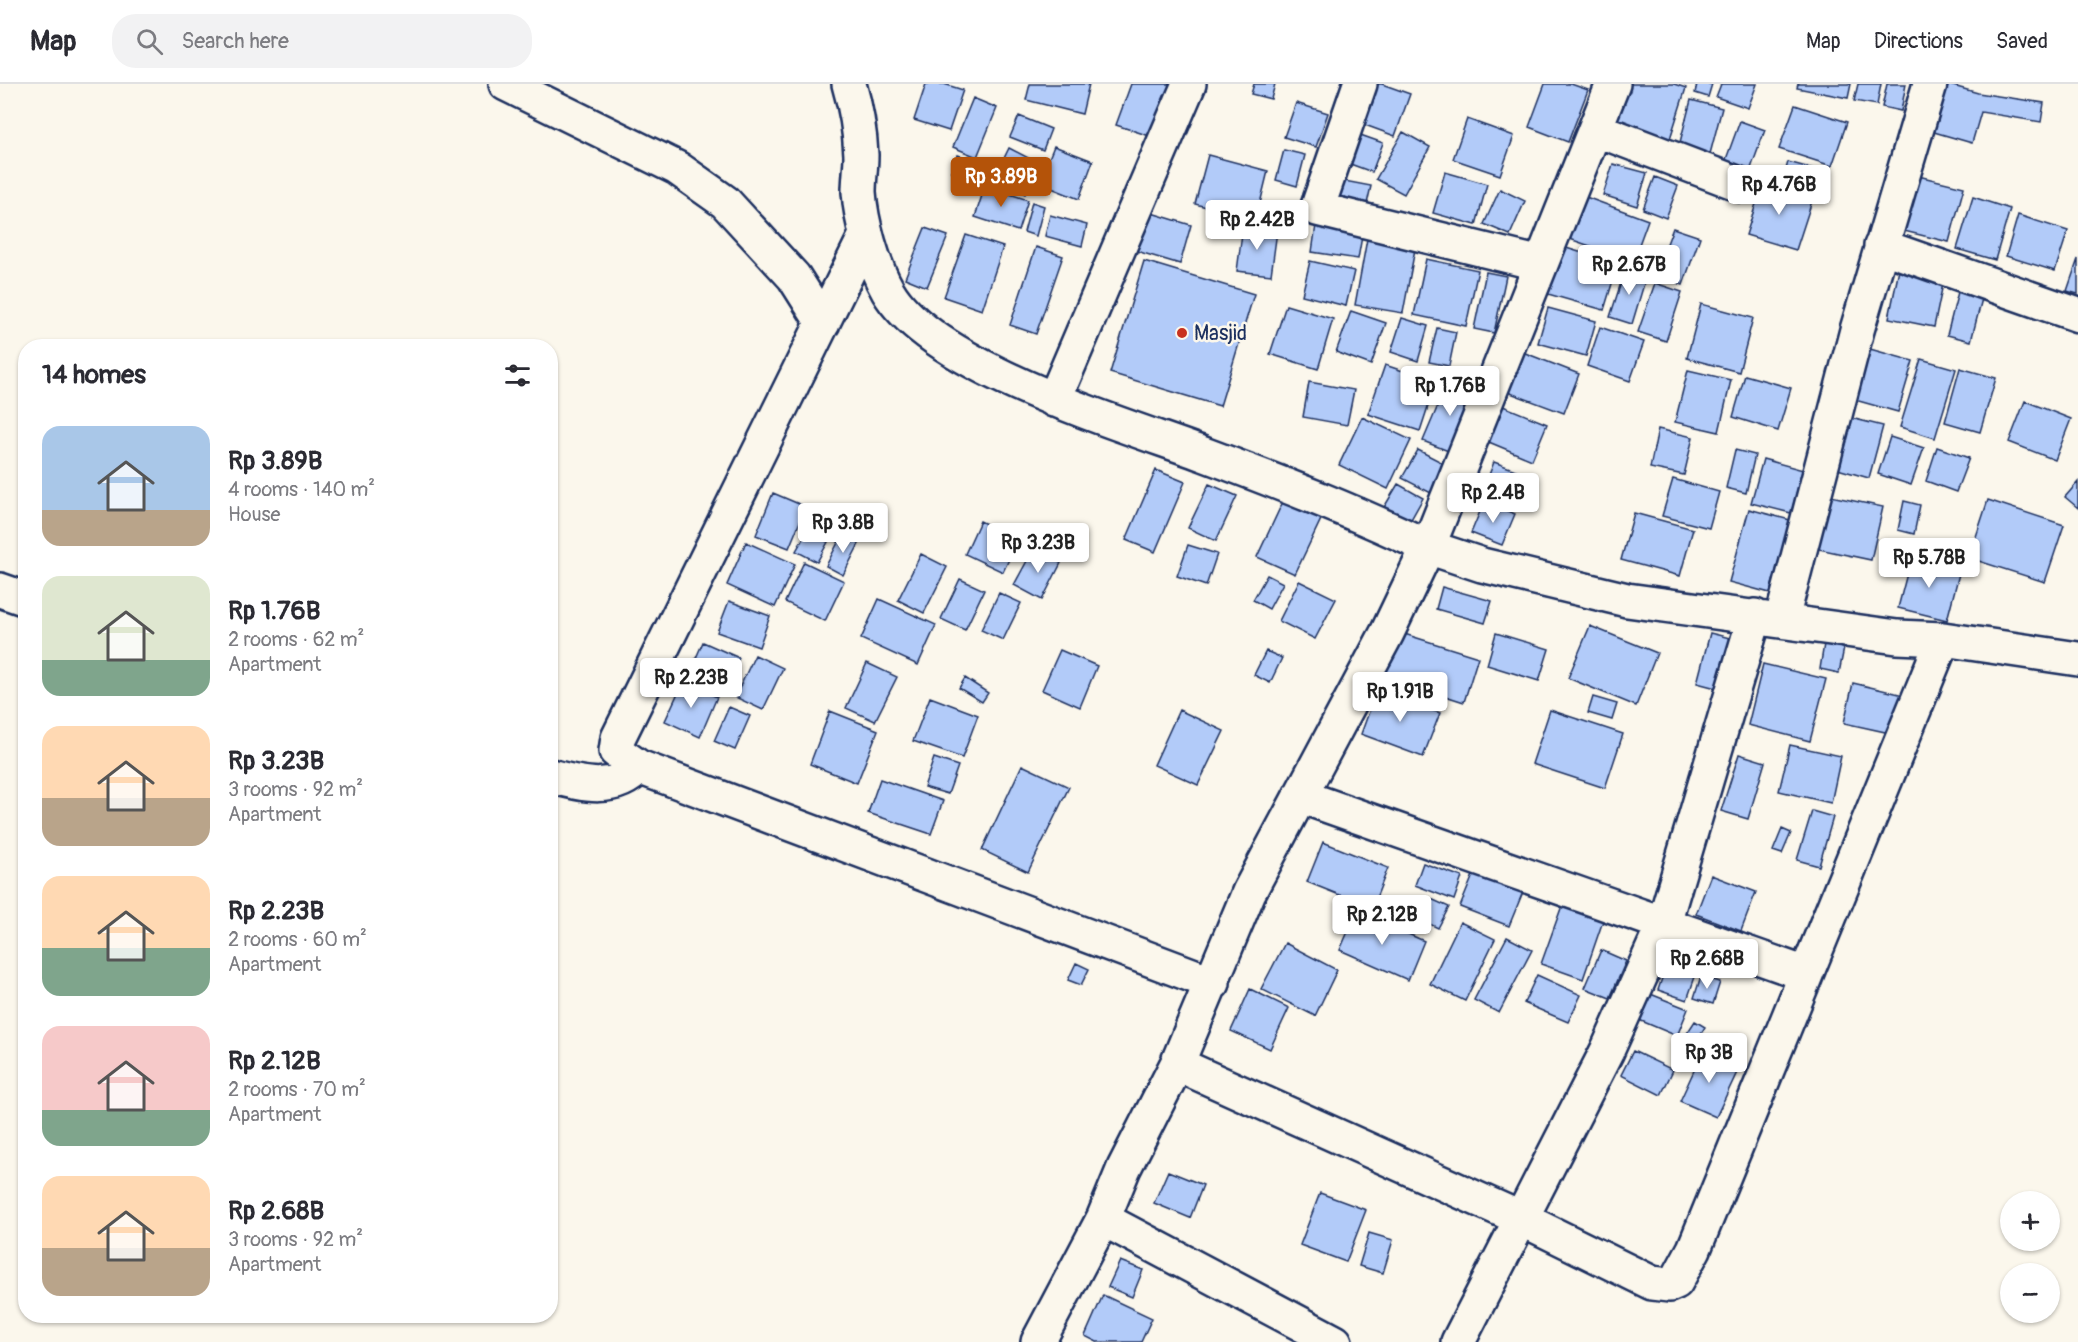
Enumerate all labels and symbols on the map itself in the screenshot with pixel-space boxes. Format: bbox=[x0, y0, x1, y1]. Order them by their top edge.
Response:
pin: Rp 3.89B bbox=[939, 157, 1063, 208]
pin: Rp 4.76B bbox=[1717, 165, 1841, 216]
pin: Rp 2.42B bbox=[1195, 200, 1319, 251]
pin: Rp 2.67B bbox=[1567, 245, 1691, 296]
place label: Masjid bbox=[1194, 320, 1247, 347]
marker: Masjid bbox=[1175, 326, 1189, 340]
pin: Rp 1.76B bbox=[1388, 366, 1512, 417]
pin: Rp 2.4B bbox=[1438, 473, 1548, 524]
pin: Rp 3.8B bbox=[788, 503, 898, 554]
pin: Rp 3.23B bbox=[976, 523, 1100, 574]
pin: Rp 5.78B bbox=[1867, 538, 1991, 589]
pin: Rp 2.23B bbox=[629, 658, 753, 709]
pin: Rp 1.91B bbox=[1338, 672, 1462, 723]
pin: Rp 2.12B bbox=[1320, 895, 1444, 946]
pin: Rp 2.68B bbox=[1645, 939, 1769, 990]
pin: Rp 3B bbox=[1667, 1033, 1751, 1084]

